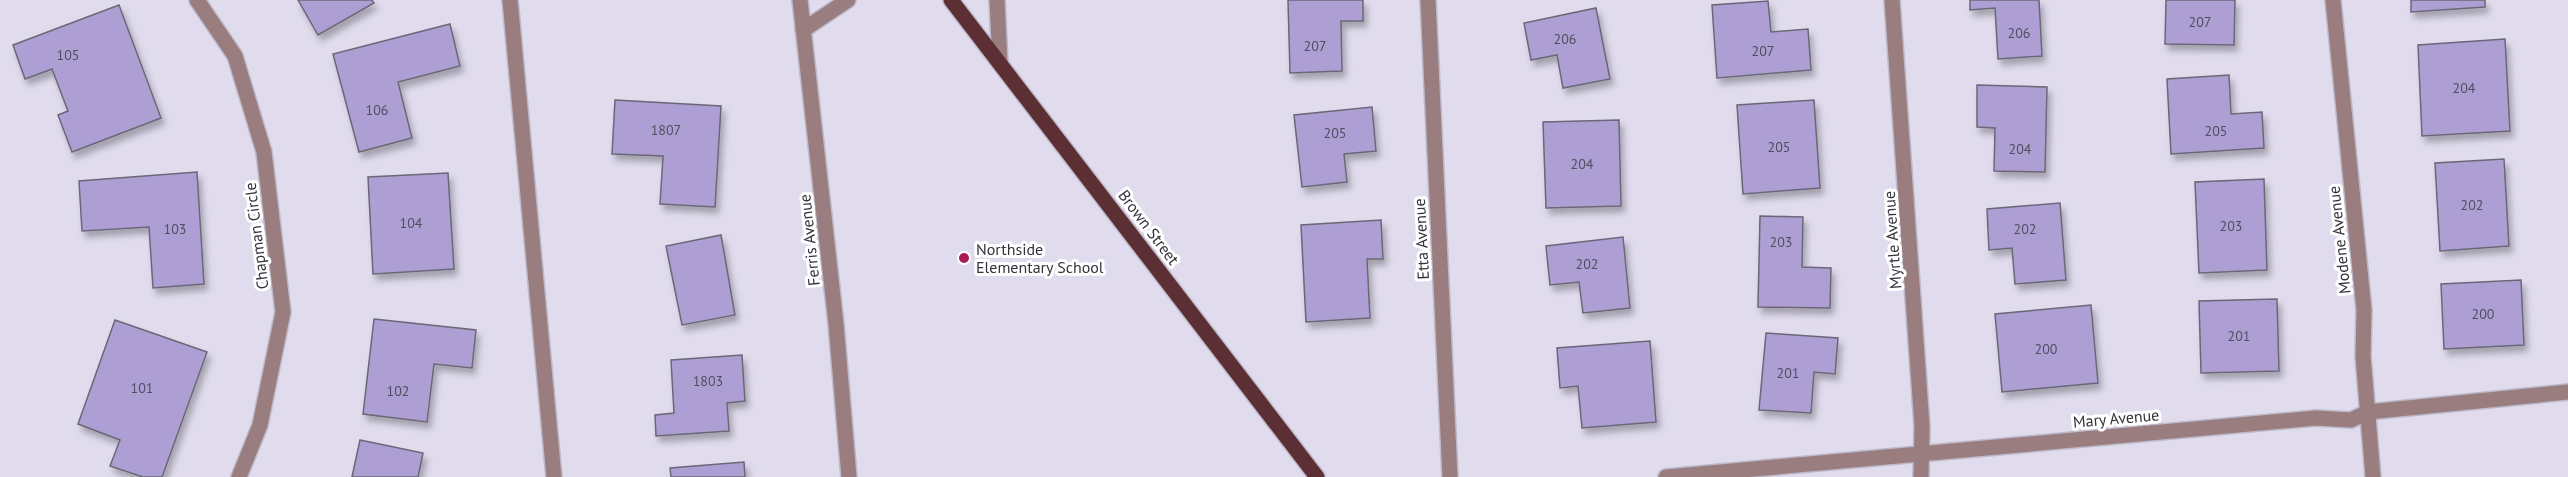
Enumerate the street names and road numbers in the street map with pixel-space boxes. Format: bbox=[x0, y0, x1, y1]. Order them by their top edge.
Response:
street label: Chapman Circle bbox=[240, 182, 272, 290]
street label: Modene Avenue bbox=[2323, 185, 2355, 295]
street label: Brown Street bbox=[1114, 186, 1184, 269]
street label: Myrtle Avenue bbox=[1879, 190, 1905, 290]
street label: Ferris Avenue bbox=[794, 193, 824, 287]
street label: Etta Avenue bbox=[1409, 198, 1433, 280]
street label: Mary Avenue bbox=[2072, 404, 2160, 432]

